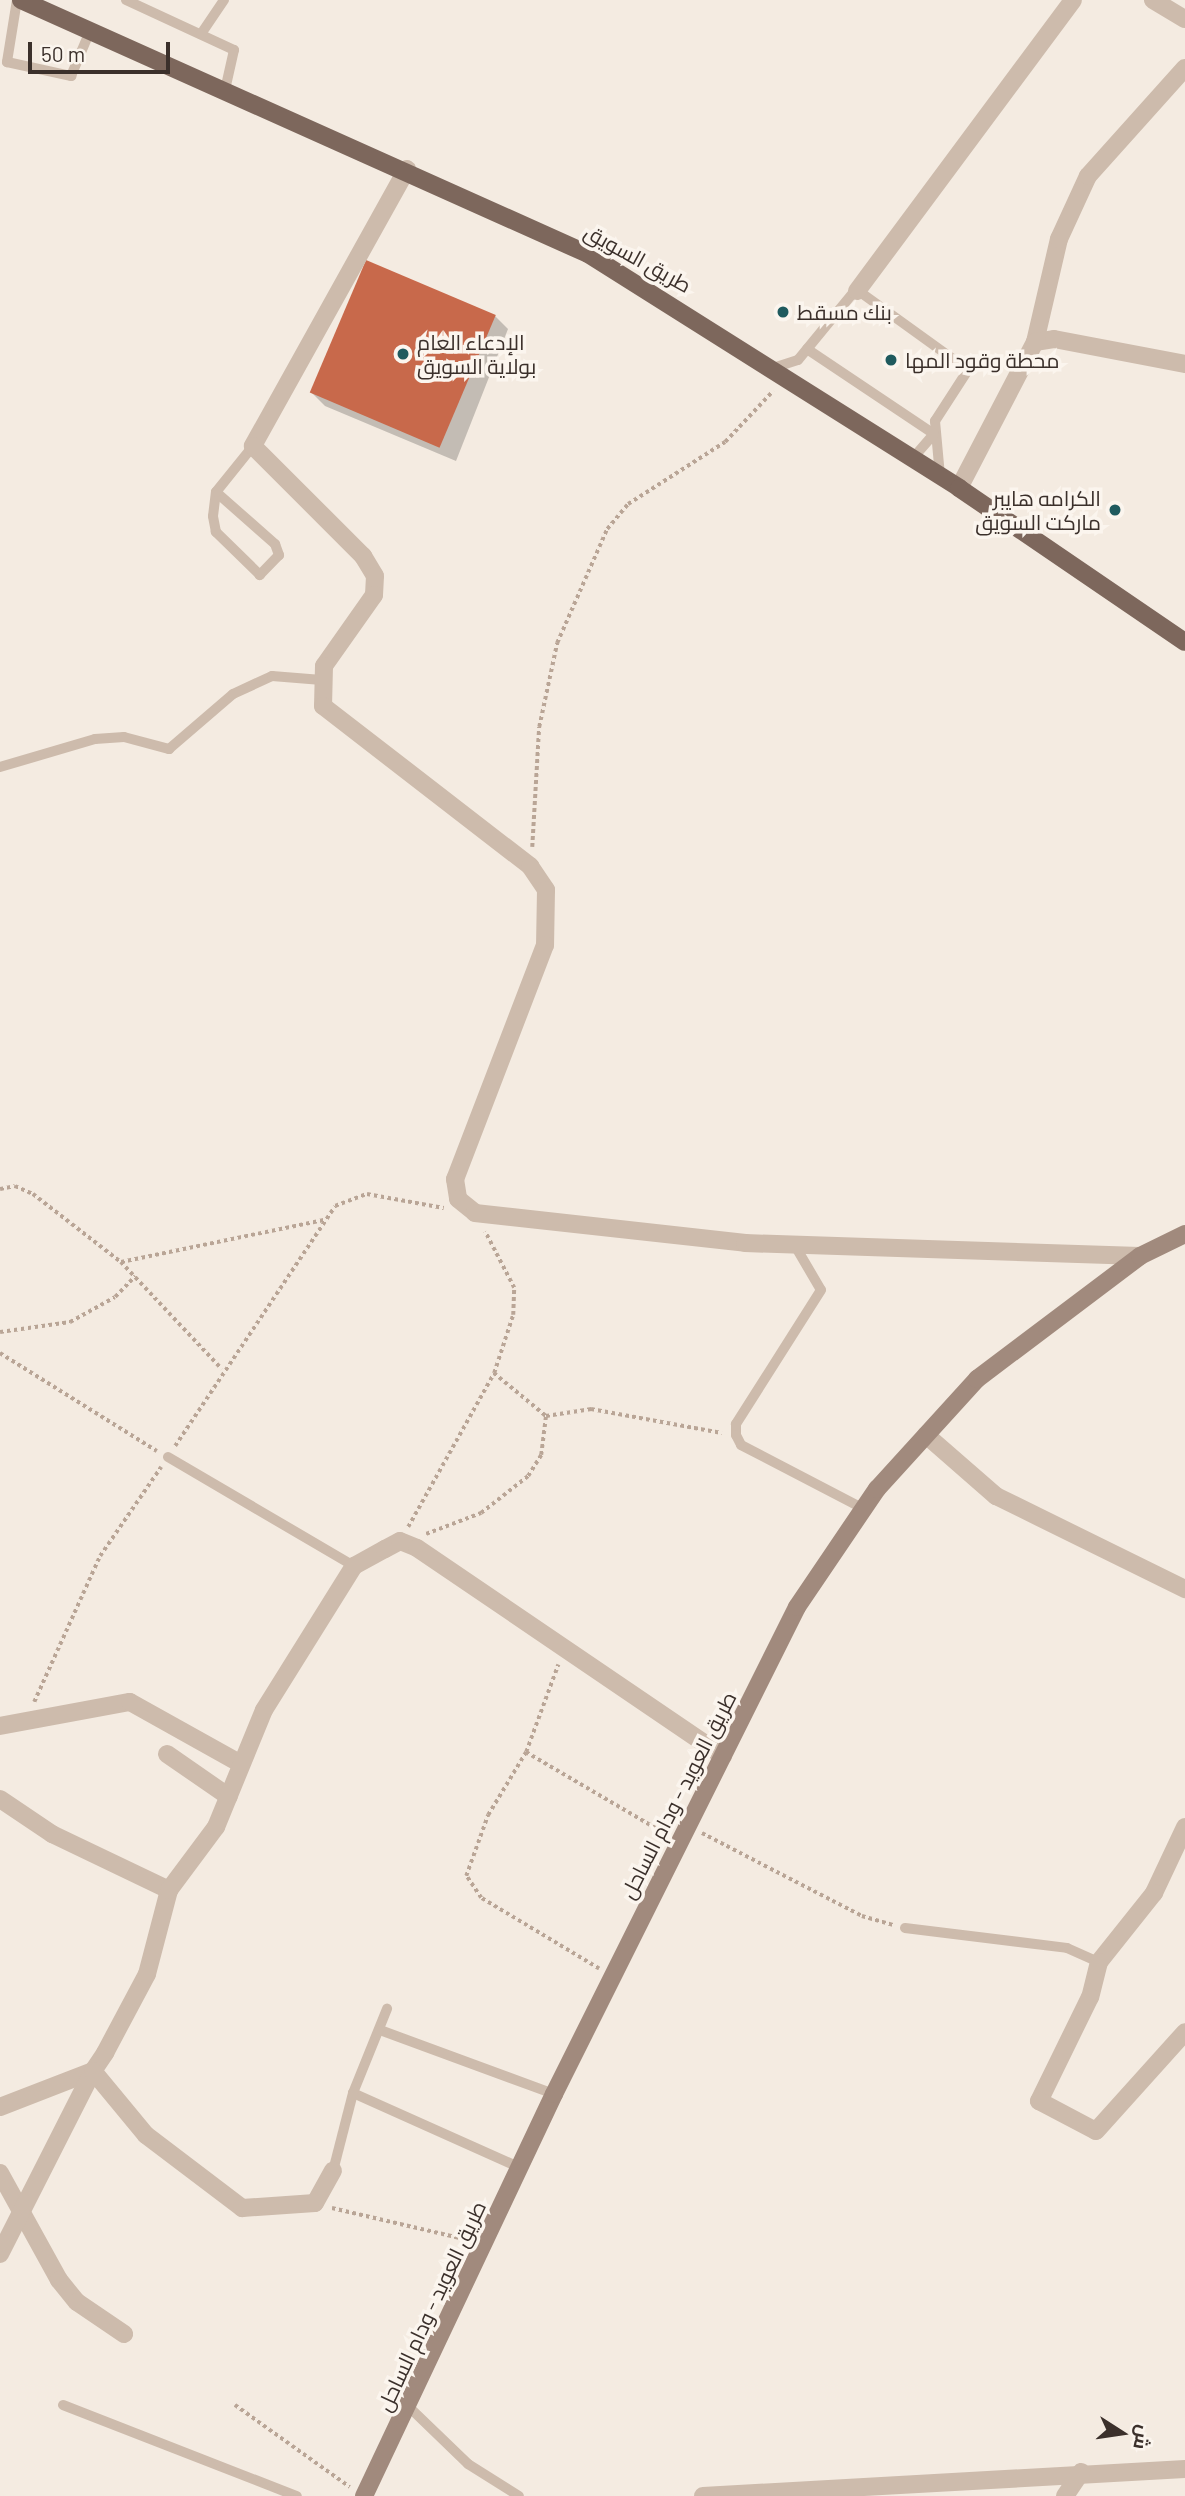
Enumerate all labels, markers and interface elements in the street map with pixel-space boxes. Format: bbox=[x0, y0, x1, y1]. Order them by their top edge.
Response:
scale bar bbox=[32, 28, 173, 72]
text: 50 m bbox=[41, 41, 85, 66]
street label: طريق السويق bbox=[580, 218, 696, 298]
place label: بنك مسقط bbox=[797, 299, 892, 325]
marker: بنك مسقط bbox=[775, 304, 791, 320]
place label: الإدعاء العام بولاية السويق bbox=[417, 329, 536, 379]
marker: الإدعاء العام بولاية السويق bbox=[395, 346, 411, 362]
place label: محطة وقود المها bbox=[905, 347, 1060, 373]
marker: محطة وقود المها bbox=[883, 352, 899, 368]
place label: الكرامه هايبر ماركت السويق bbox=[975, 485, 1101, 535]
marker: الكرامه هايبر ماركت السويق bbox=[1107, 502, 1123, 518]
street label: طريق العويد - ودام الساحل bbox=[615, 1687, 741, 1903]
street label: طريق العويد - ودام الساحل bbox=[371, 2197, 491, 2415]
north arrow bbox=[1087, 2398, 1157, 2468]
text: ش bbox=[1129, 2423, 1157, 2452]

